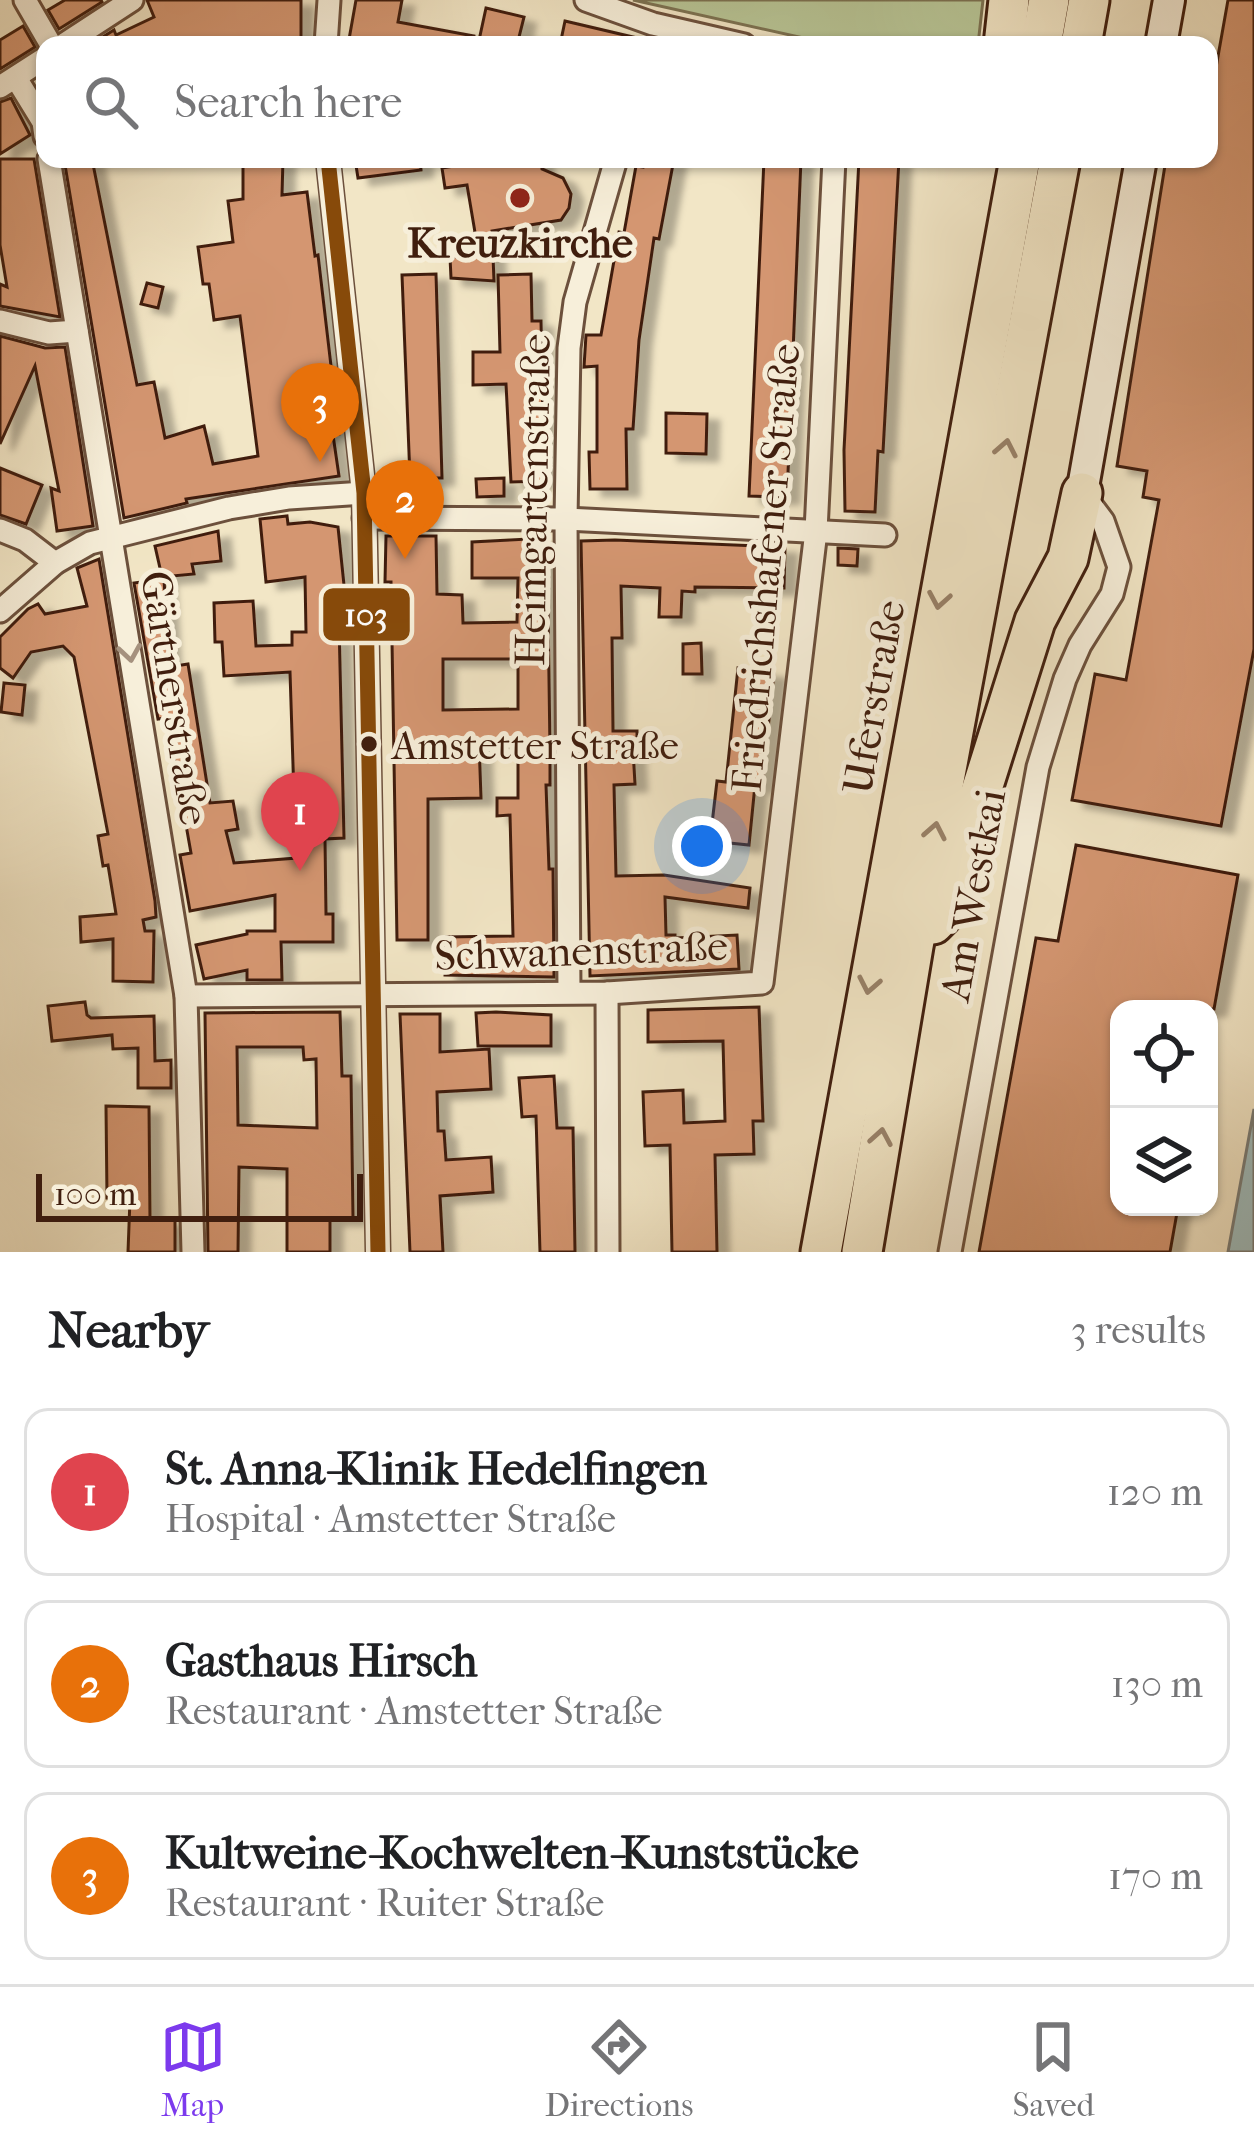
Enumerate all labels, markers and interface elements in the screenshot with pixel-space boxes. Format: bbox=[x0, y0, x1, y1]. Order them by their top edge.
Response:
search box bbox=[36, 36, 1218, 168]
icon: search bbox=[78, 69, 144, 135]
text: Search here bbox=[174, 76, 402, 129]
marker: Kreuzkirche bbox=[507, 185, 533, 211]
place label: Kreuzkirche bbox=[407, 219, 633, 268]
street label: Heimgartenstraße bbox=[506, 333, 561, 667]
street label: Friedrichshafener Straße bbox=[722, 342, 811, 794]
pin: 3 bbox=[281, 363, 359, 462]
one-way arrow bbox=[992, 438, 1018, 458]
pin: 2 bbox=[366, 460, 444, 559]
street label: Gärtnerstraße bbox=[130, 568, 219, 829]
line badge: 103 bbox=[321, 586, 412, 643]
one-way arrow bbox=[928, 590, 953, 610]
text: 103 bbox=[344, 596, 388, 635]
street label: Uferstraße bbox=[833, 596, 916, 798]
one-way arrow bbox=[116, 643, 141, 663]
place label: Amstetter Straße bbox=[390, 723, 679, 769]
marker: Amstetter Straße bbox=[358, 733, 380, 755]
pin: 1 bbox=[261, 772, 339, 871]
street label: Am Westkai bbox=[930, 786, 1016, 1007]
your location bbox=[672, 816, 732, 876]
one-way arrow bbox=[921, 821, 947, 841]
street label: Schwanenstraße bbox=[433, 922, 729, 981]
one-way arrow bbox=[857, 975, 883, 995]
map controls bbox=[1110, 1000, 1218, 1216]
button: locate bbox=[1110, 1000, 1218, 1108]
button: layers bbox=[1110, 1108, 1218, 1216]
one-way arrow bbox=[868, 1127, 893, 1147]
scale bar bbox=[36, 1168, 363, 1221]
text: 100 m bbox=[54, 1175, 137, 1214]
text: Nearby bbox=[48, 1300, 209, 1360]
text: 3 results bbox=[1071, 1307, 1206, 1353]
text: St. Anna-Klinik Hedelfingen bbox=[165, 1443, 707, 1496]
text: 1 bbox=[83, 1469, 97, 1515]
text: 120 m bbox=[1107, 1469, 1203, 1515]
text: Hospital · Amstetter Straße bbox=[165, 1496, 616, 1542]
text: Gasthaus Hirsch bbox=[165, 1635, 478, 1688]
text: 2 bbox=[80, 1661, 100, 1707]
text: 130 m bbox=[1111, 1661, 1203, 1707]
text: Restaurant · Amstetter Straße bbox=[165, 1688, 663, 1734]
text: Kultweine-Kochwelten-Kunststücke bbox=[165, 1827, 859, 1880]
text: 3 bbox=[82, 1853, 98, 1899]
text: 170 m bbox=[1108, 1853, 1203, 1899]
text: Restaurant · Ruiter Straße bbox=[165, 1880, 604, 1926]
tab: Map bbox=[160, 2014, 226, 2125]
tab: Directions bbox=[545, 2014, 693, 2125]
tab: Saved bbox=[1013, 2014, 1094, 2125]

